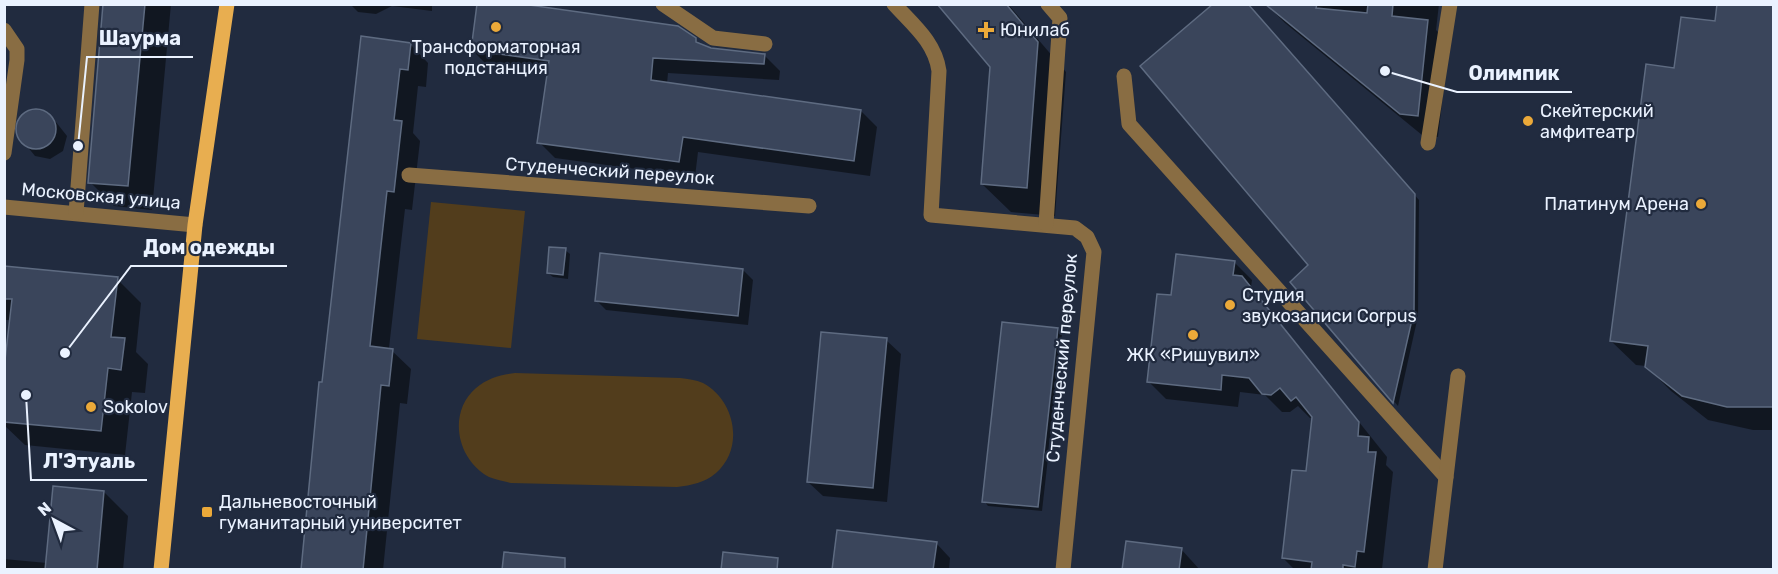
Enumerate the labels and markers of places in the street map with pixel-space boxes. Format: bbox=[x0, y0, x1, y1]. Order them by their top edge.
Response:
callout: Шаурма bbox=[87, 19, 193, 57]
place label: Юнилаб bbox=[1000, 19, 1070, 41]
marker: Трансформаторная подстанция bbox=[489, 20, 503, 34]
marker: Юнилаб bbox=[977, 21, 995, 39]
place label: Трансформаторная подстанция bbox=[411, 36, 581, 79]
callout: Олимпик bbox=[1457, 54, 1572, 92]
place label: Скейтерский амфитеатр bbox=[1540, 100, 1654, 143]
marker: Скейтерский амфитеатр bbox=[1521, 114, 1535, 128]
place label: Платинум Арена bbox=[1544, 193, 1689, 215]
marker: Платинум Арена bbox=[1694, 197, 1708, 211]
callout: Дом одежды bbox=[131, 228, 287, 266]
place label: Студия звукозаписи Corpus bbox=[1242, 284, 1417, 327]
marker: Студия звукозаписи Corpus bbox=[1223, 298, 1237, 312]
marker: ЖК «Ришувил» bbox=[1186, 328, 1200, 342]
place label: ЖК «Ришувил» bbox=[1126, 344, 1260, 366]
place label: Sokolov bbox=[103, 396, 168, 418]
marker: Sokolov bbox=[84, 400, 98, 414]
callout: Л'Этуаль bbox=[31, 442, 147, 480]
place label: Дальневосточный гуманитарный университет bbox=[219, 491, 462, 534]
marker: Дальневосточный гуманитарный университет bbox=[200, 505, 214, 519]

